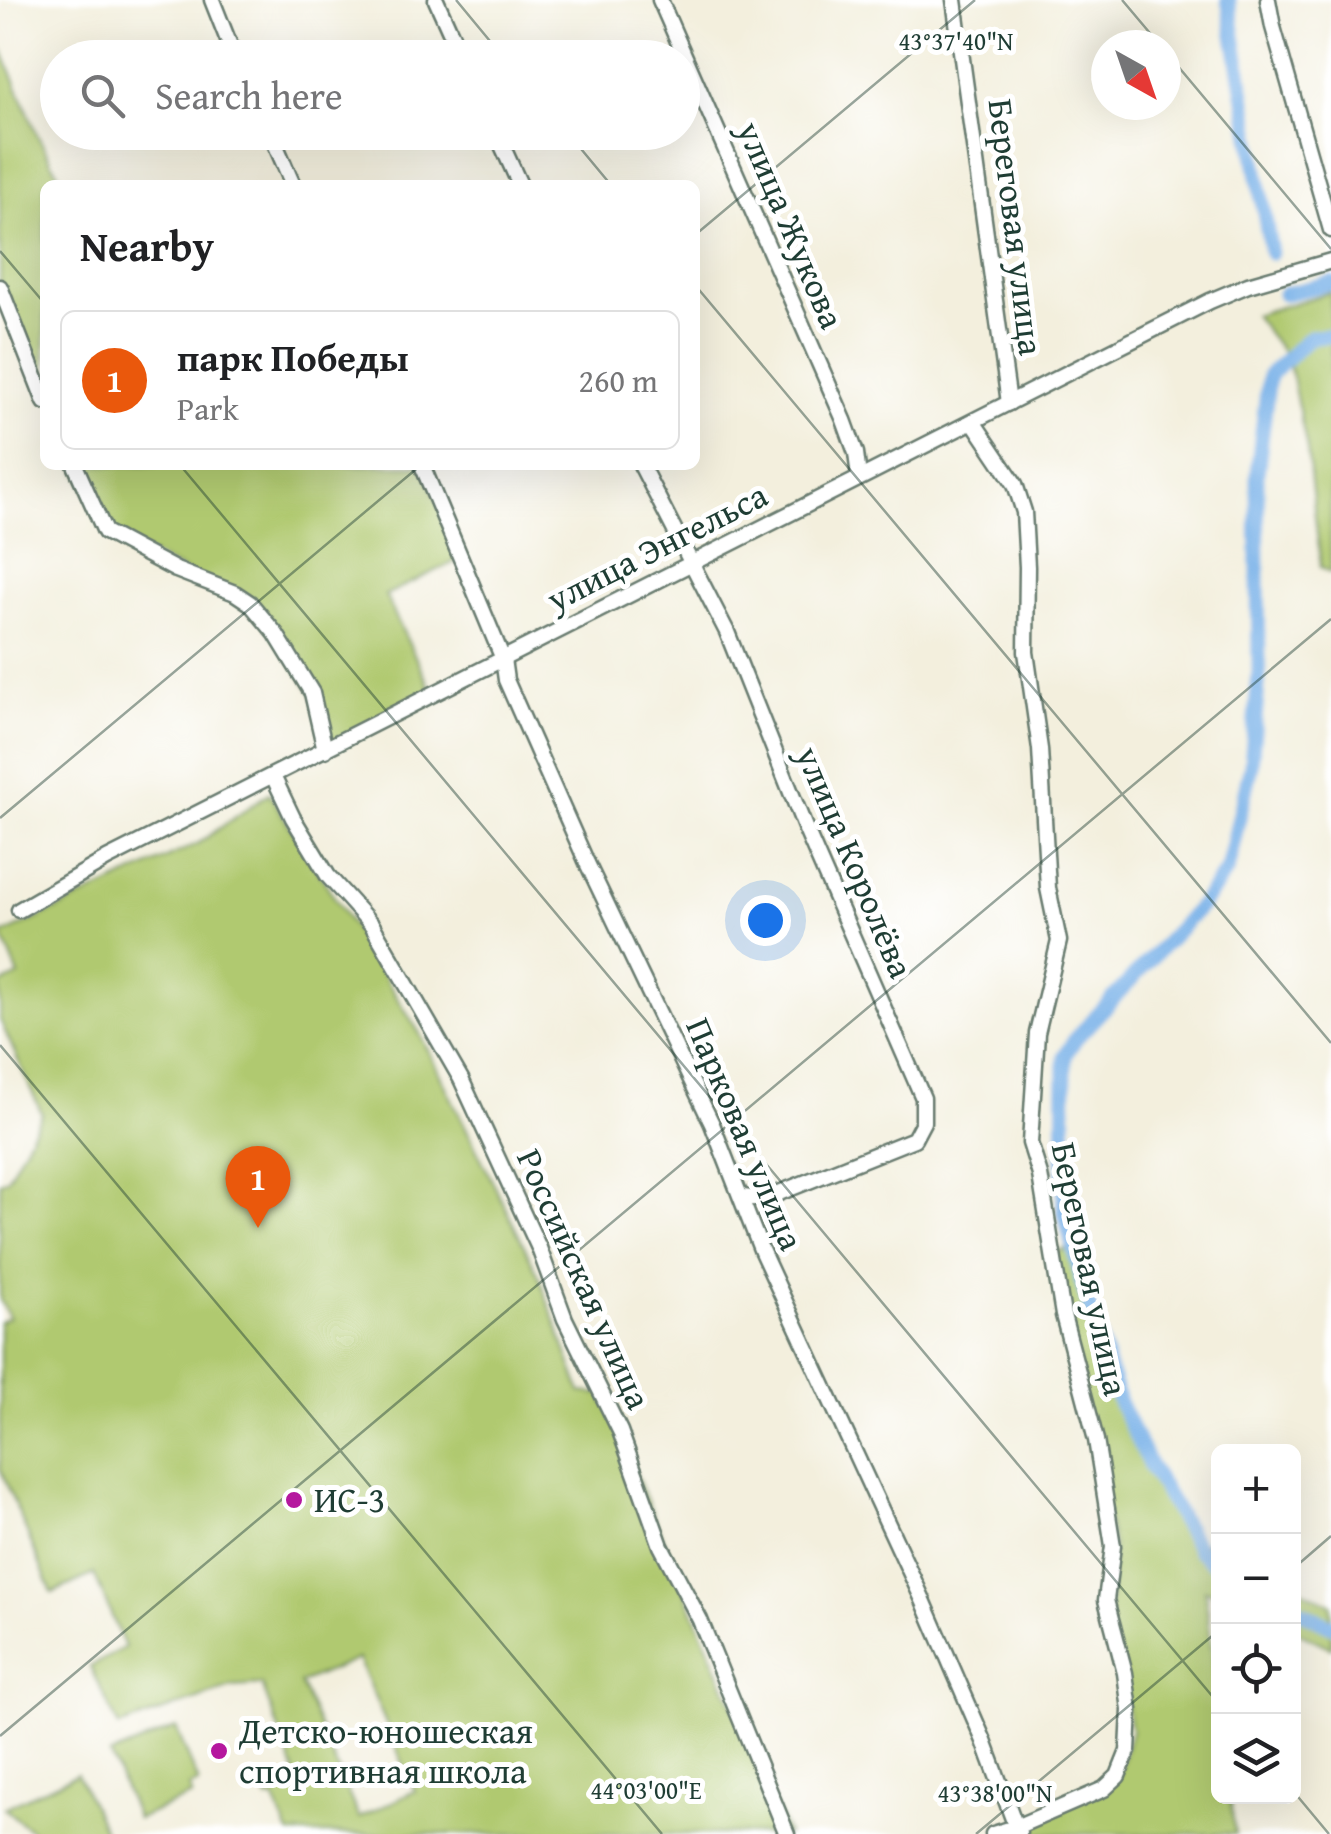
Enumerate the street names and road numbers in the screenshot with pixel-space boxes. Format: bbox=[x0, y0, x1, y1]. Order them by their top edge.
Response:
street label: Береговая улица bbox=[975, 96, 1058, 358]
street label: улица Жукова bbox=[724, 112, 858, 337]
street label: улица Энгельса bbox=[537, 469, 776, 625]
street label: улица Королёва bbox=[783, 737, 927, 986]
street label: Парковая улица bbox=[674, 1010, 817, 1258]
street label: Береговая улица bbox=[1039, 1137, 1142, 1401]
street label: Российская улица bbox=[504, 1141, 665, 1417]

